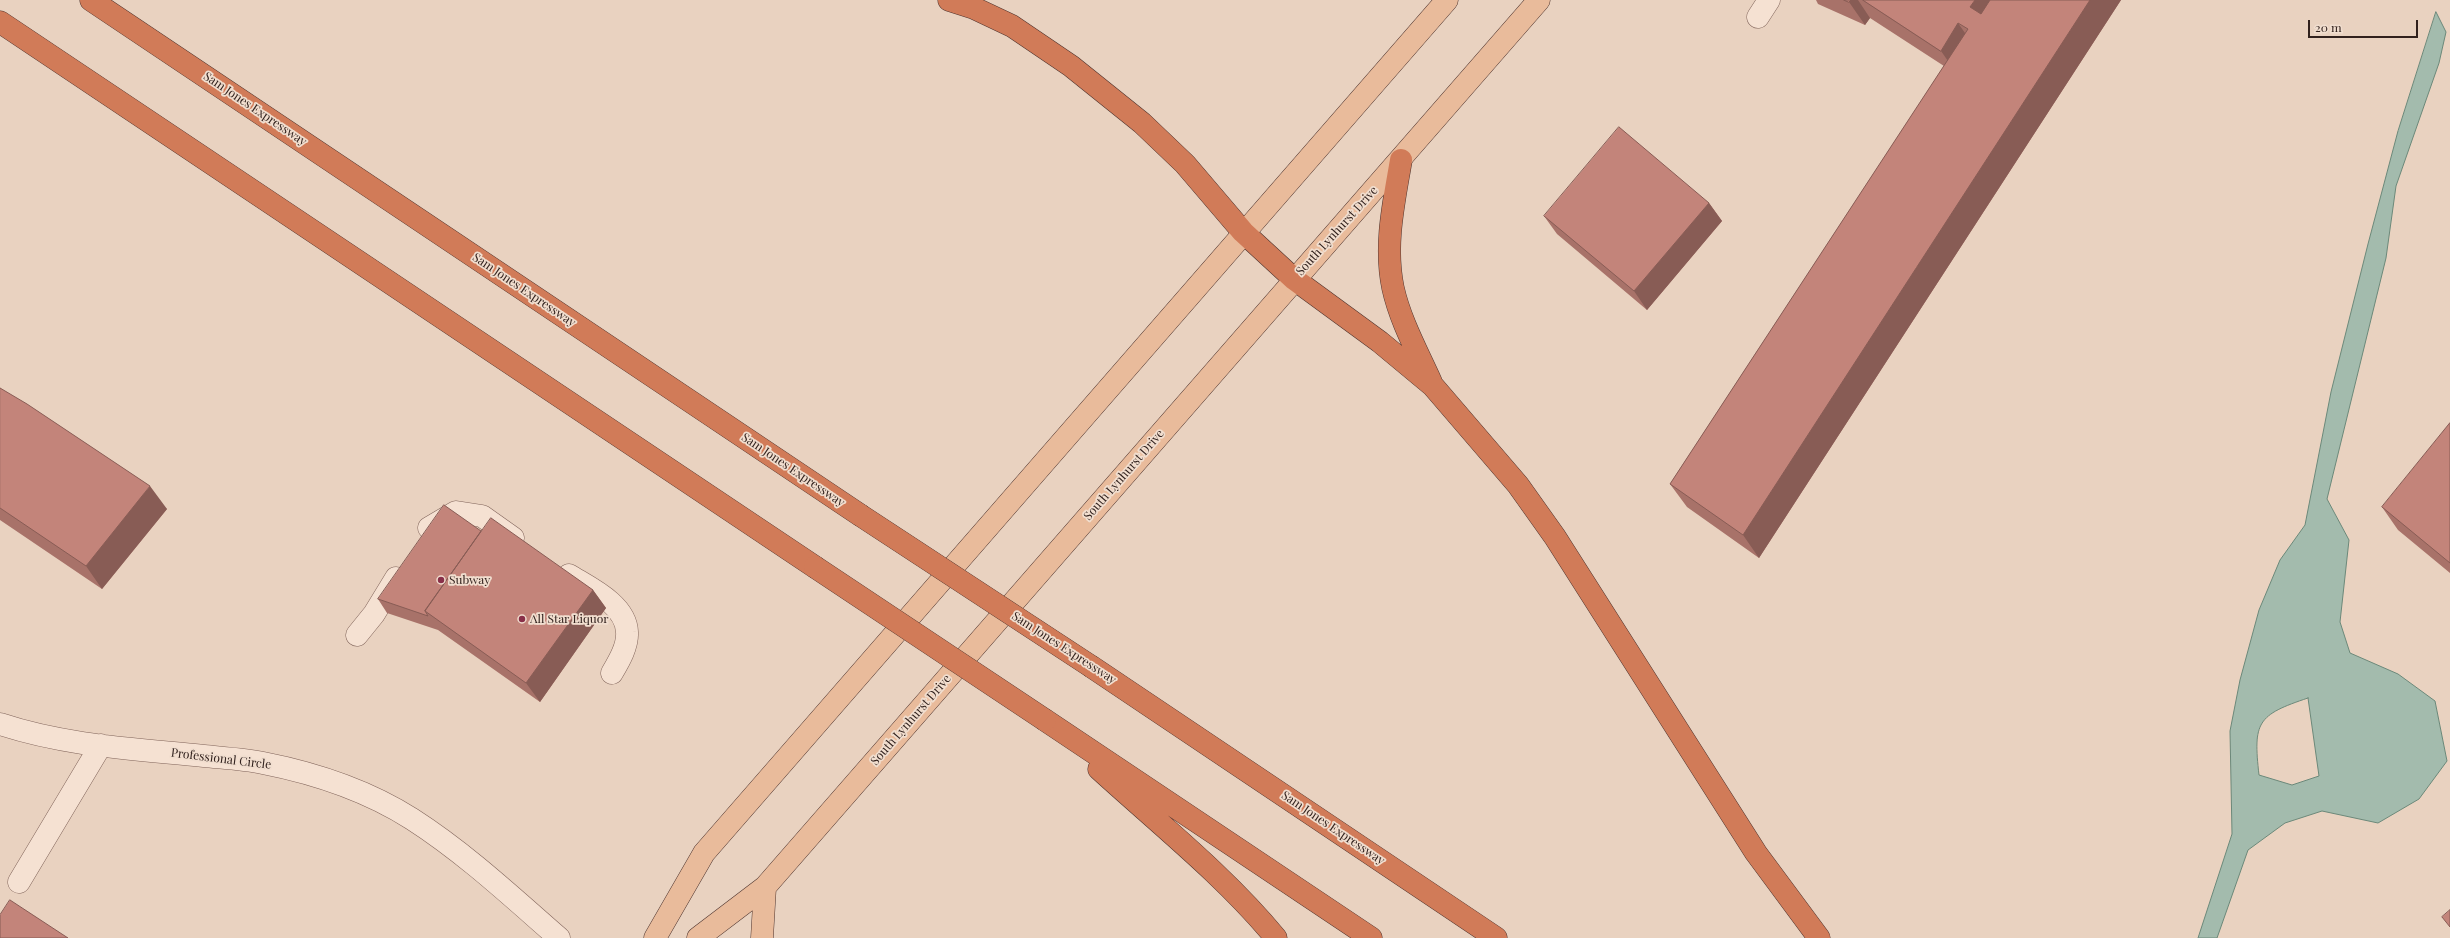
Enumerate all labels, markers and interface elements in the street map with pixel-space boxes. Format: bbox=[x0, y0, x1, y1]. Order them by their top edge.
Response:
scale bar bbox=[2310, 12, 2420, 38]
text: 20 m bbox=[2315, 19, 2342, 35]
street label: Sam Jones Expressway bbox=[201, 69, 309, 149]
street label: South Lynhurst Drive bbox=[1293, 183, 1381, 279]
street label: Sam Jones Expressway bbox=[470, 250, 578, 330]
street label: South Lynhurst Drive bbox=[1081, 427, 1167, 523]
street label: Sam Jones Expressway bbox=[739, 430, 847, 510]
place label: Subway bbox=[449, 573, 490, 587]
marker: Subway bbox=[436, 575, 446, 585]
street label: Sam Jones Expressway bbox=[1009, 609, 1119, 687]
place label: All Star Liquor bbox=[530, 612, 609, 626]
marker: All Star Liquor bbox=[517, 614, 527, 624]
street label: South Lynhurst Drive bbox=[868, 672, 954, 768]
street label: Professional Circle bbox=[170, 746, 272, 772]
street label: Sam Jones Expressway bbox=[1279, 788, 1387, 868]

